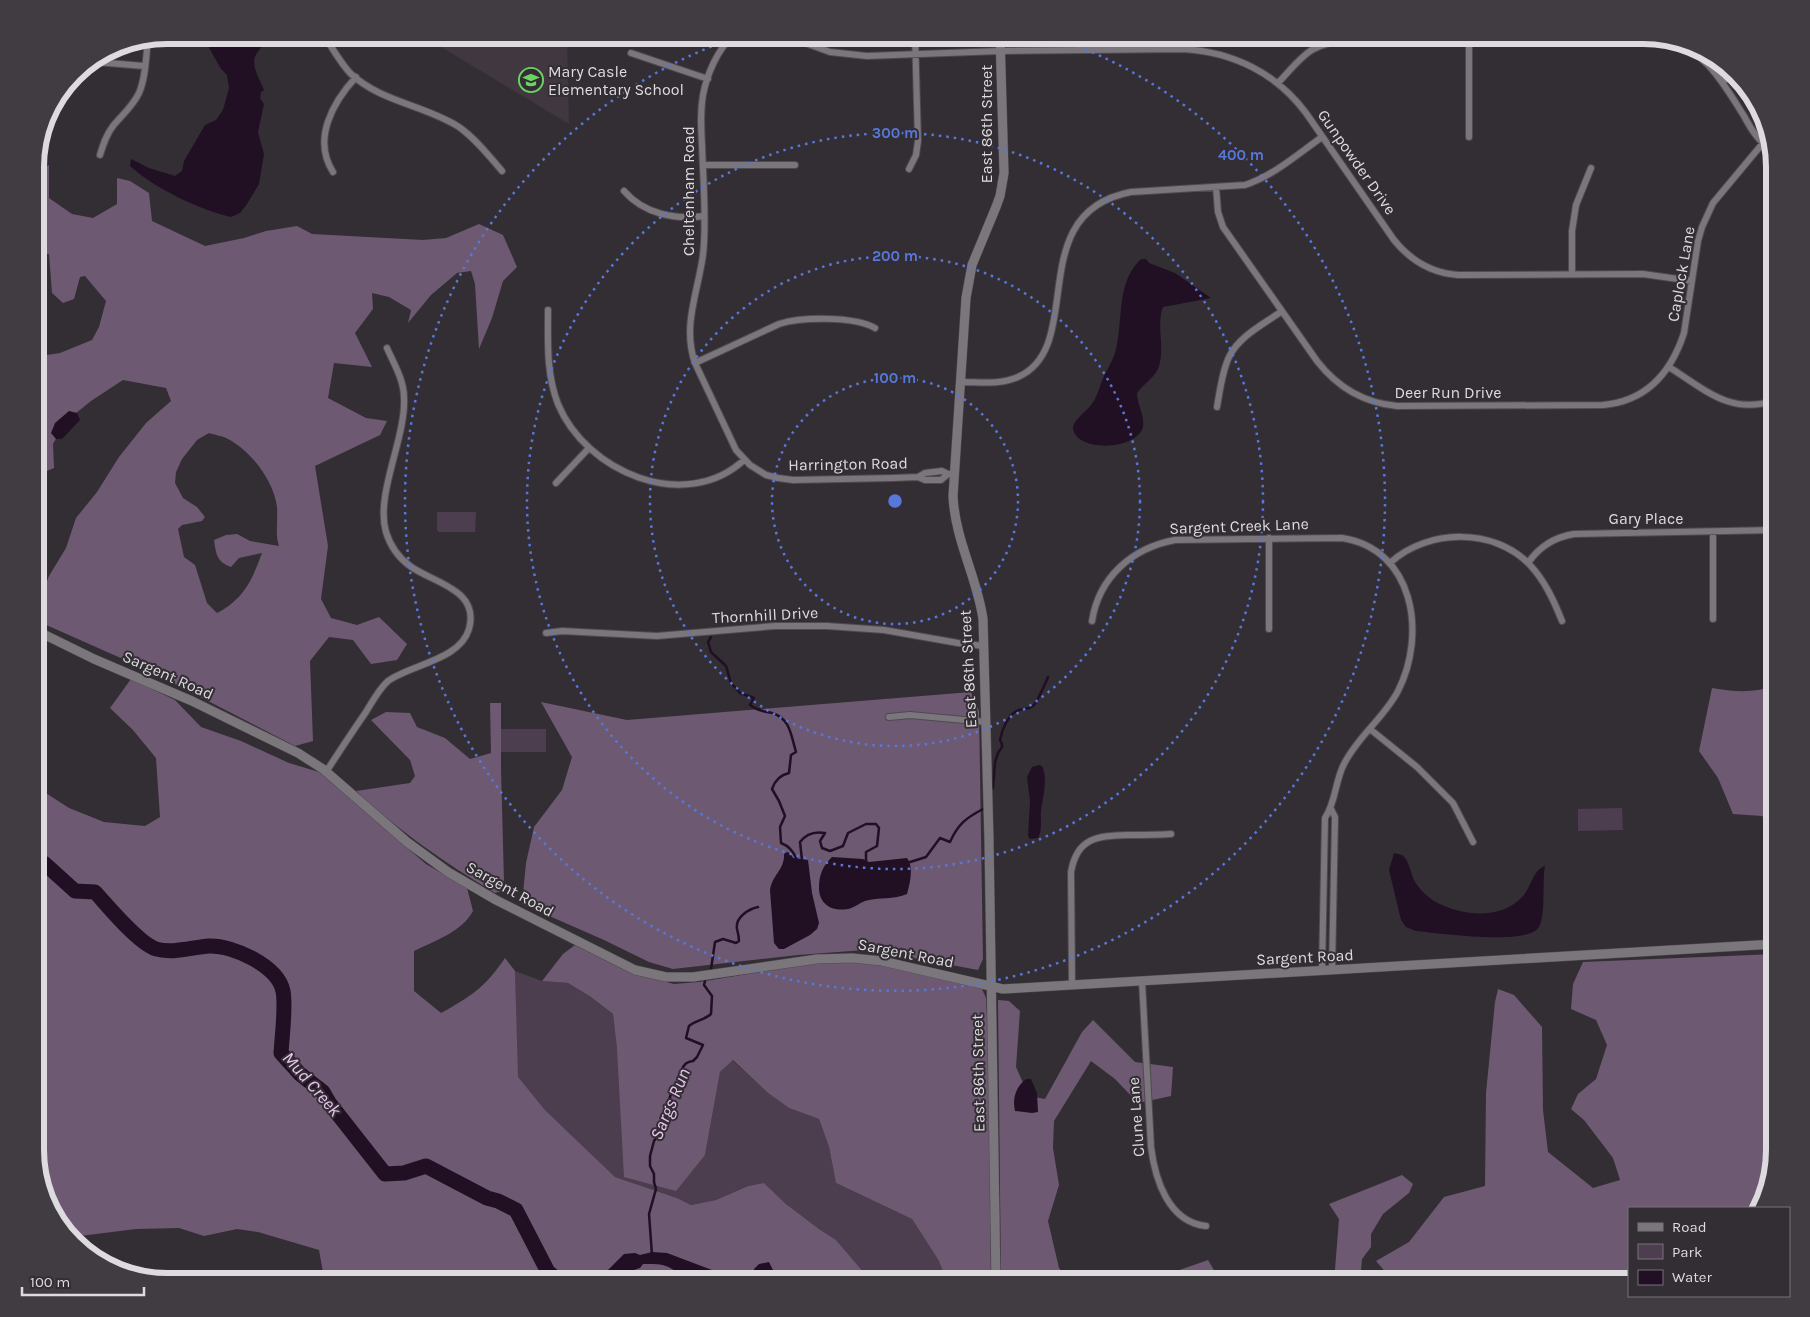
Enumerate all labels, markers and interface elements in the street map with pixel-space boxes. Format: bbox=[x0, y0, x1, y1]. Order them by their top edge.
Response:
place label: Mary Casle Elementary School bbox=[548, 62, 684, 99]
street label: East 86th Street bbox=[977, 65, 996, 183]
school or university icon: Mary Casle Elementary School bbox=[518, 67, 544, 93]
street label: Gunpowder Drive bbox=[1314, 106, 1400, 218]
text: 300 m bbox=[872, 124, 918, 142]
street label: Cheltenham Road bbox=[679, 126, 698, 256]
text: 400 m bbox=[1218, 146, 1264, 164]
street label: Caplock Lane bbox=[1663, 225, 1699, 323]
text: 200 m bbox=[872, 247, 918, 265]
text: 100 m bbox=[874, 369, 916, 387]
street label: Deer Run Drive bbox=[1395, 383, 1501, 402]
street label: Harrington Road bbox=[788, 453, 908, 475]
centre of rings bbox=[886, 492, 904, 510]
street label: Gary Place bbox=[1609, 509, 1683, 528]
street label: Sargent Creek Lane bbox=[1169, 514, 1309, 538]
street label: Thornhill Drive bbox=[711, 603, 819, 627]
street label: East 86th Street bbox=[955, 609, 981, 729]
street label: Sargent Road bbox=[120, 646, 216, 704]
street label: Sargent Road bbox=[463, 857, 557, 921]
street label: Sargent Road bbox=[856, 934, 956, 972]
street label: Sargent Road bbox=[1256, 945, 1354, 969]
street label: East 86th Street bbox=[967, 1014, 989, 1132]
water label: Mud Creek bbox=[278, 1047, 347, 1122]
water label: Sargs Run bbox=[645, 1065, 695, 1143]
street label: Clune Lane bbox=[1124, 1077, 1148, 1157]
legend bbox=[1628, 1207, 1790, 1297]
text: Road bbox=[1672, 1218, 1707, 1236]
text: Park bbox=[1672, 1243, 1702, 1261]
scale bar bbox=[22, 1264, 145, 1296]
text: Water bbox=[1672, 1268, 1713, 1286]
text: 100 m bbox=[30, 1273, 70, 1291]

